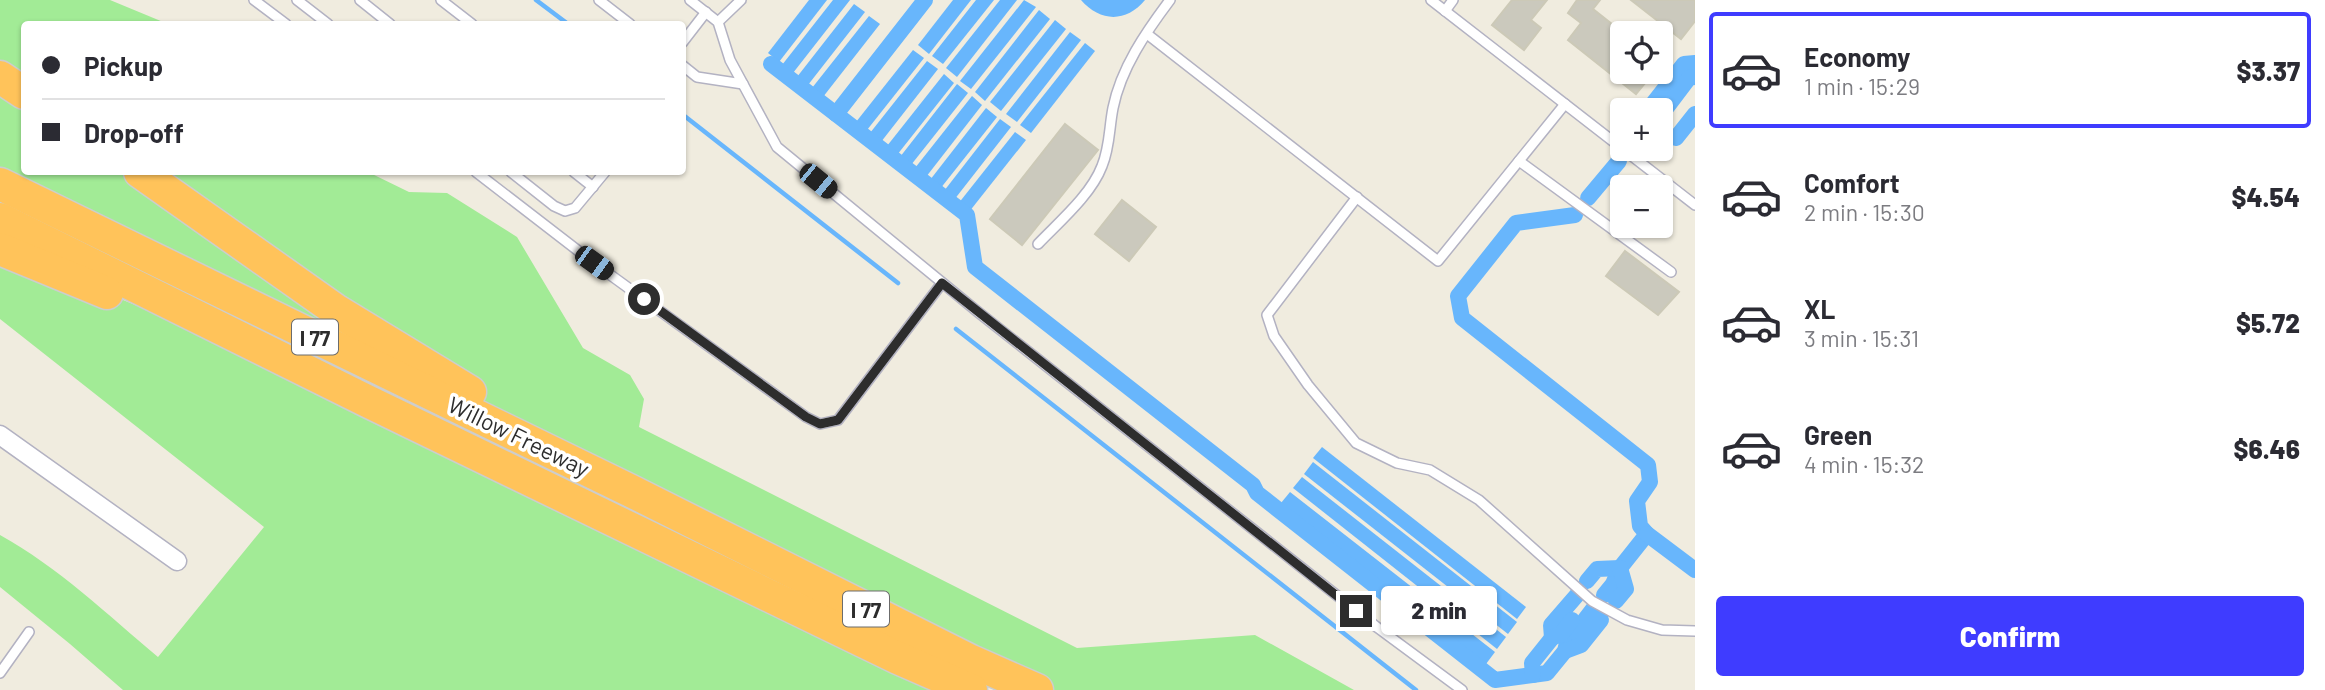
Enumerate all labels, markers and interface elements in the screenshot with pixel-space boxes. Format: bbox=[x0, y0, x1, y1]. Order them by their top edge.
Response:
map controls bbox=[1610, 21, 1673, 238]
button: locate bbox=[1610, 21, 1673, 84]
icon: car bbox=[1720, 39, 1783, 102]
text: Economy bbox=[1804, 41, 1910, 72]
text: Pickup bbox=[84, 50, 163, 81]
text: $3.37 bbox=[2236, 55, 2300, 86]
text: 1 min · 15:29 bbox=[1804, 72, 1920, 100]
button: + bbox=[1610, 98, 1673, 161]
text: Drop-off bbox=[84, 117, 184, 148]
car bbox=[796, 160, 841, 202]
icon: car bbox=[1720, 165, 1783, 228]
text: Comfort bbox=[1804, 167, 1900, 198]
button: − bbox=[1610, 175, 1673, 238]
text: $4.54 bbox=[2231, 181, 2300, 212]
text: 2 min · 15:30 bbox=[1804, 198, 1925, 226]
car bbox=[571, 242, 618, 284]
route start bbox=[628, 283, 660, 315]
icon: car bbox=[1720, 291, 1783, 354]
text: XL bbox=[1804, 293, 1835, 324]
text: $5.72 bbox=[2236, 307, 2300, 338]
road number: I 77 bbox=[292, 320, 338, 354]
text: 3 min · 15:31 bbox=[1804, 324, 1919, 352]
street label: Willow Freeway bbox=[444, 390, 595, 482]
icon: car bbox=[1720, 417, 1783, 480]
text: Green bbox=[1804, 419, 1872, 450]
text: $6.46 bbox=[2234, 433, 2300, 464]
text: 4 min · 15:32 bbox=[1804, 450, 1924, 478]
callout: 2 min bbox=[1380, 586, 1496, 636]
road number: I 77 bbox=[843, 592, 889, 626]
route end bbox=[1340, 595, 1372, 627]
text: 2 min bbox=[1411, 596, 1467, 624]
button: Confirm bbox=[1716, 596, 2304, 676]

